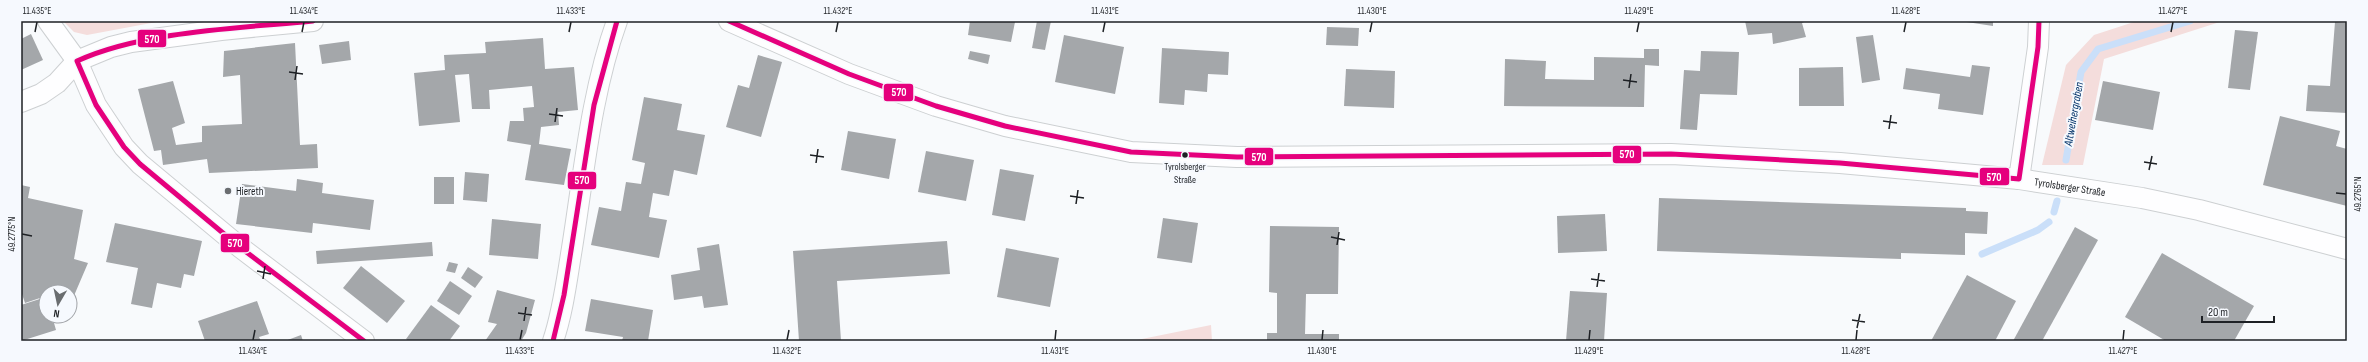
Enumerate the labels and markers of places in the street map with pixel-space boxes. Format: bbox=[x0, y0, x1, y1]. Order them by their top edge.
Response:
marker: Tyrolsberger Straße bbox=[1180, 150, 1190, 160]
place label: Tyrolsberger Straße bbox=[1164, 161, 1206, 186]
place label: Hiereth bbox=[236, 185, 264, 198]
marker: Hiereth bbox=[223, 186, 233, 196]

